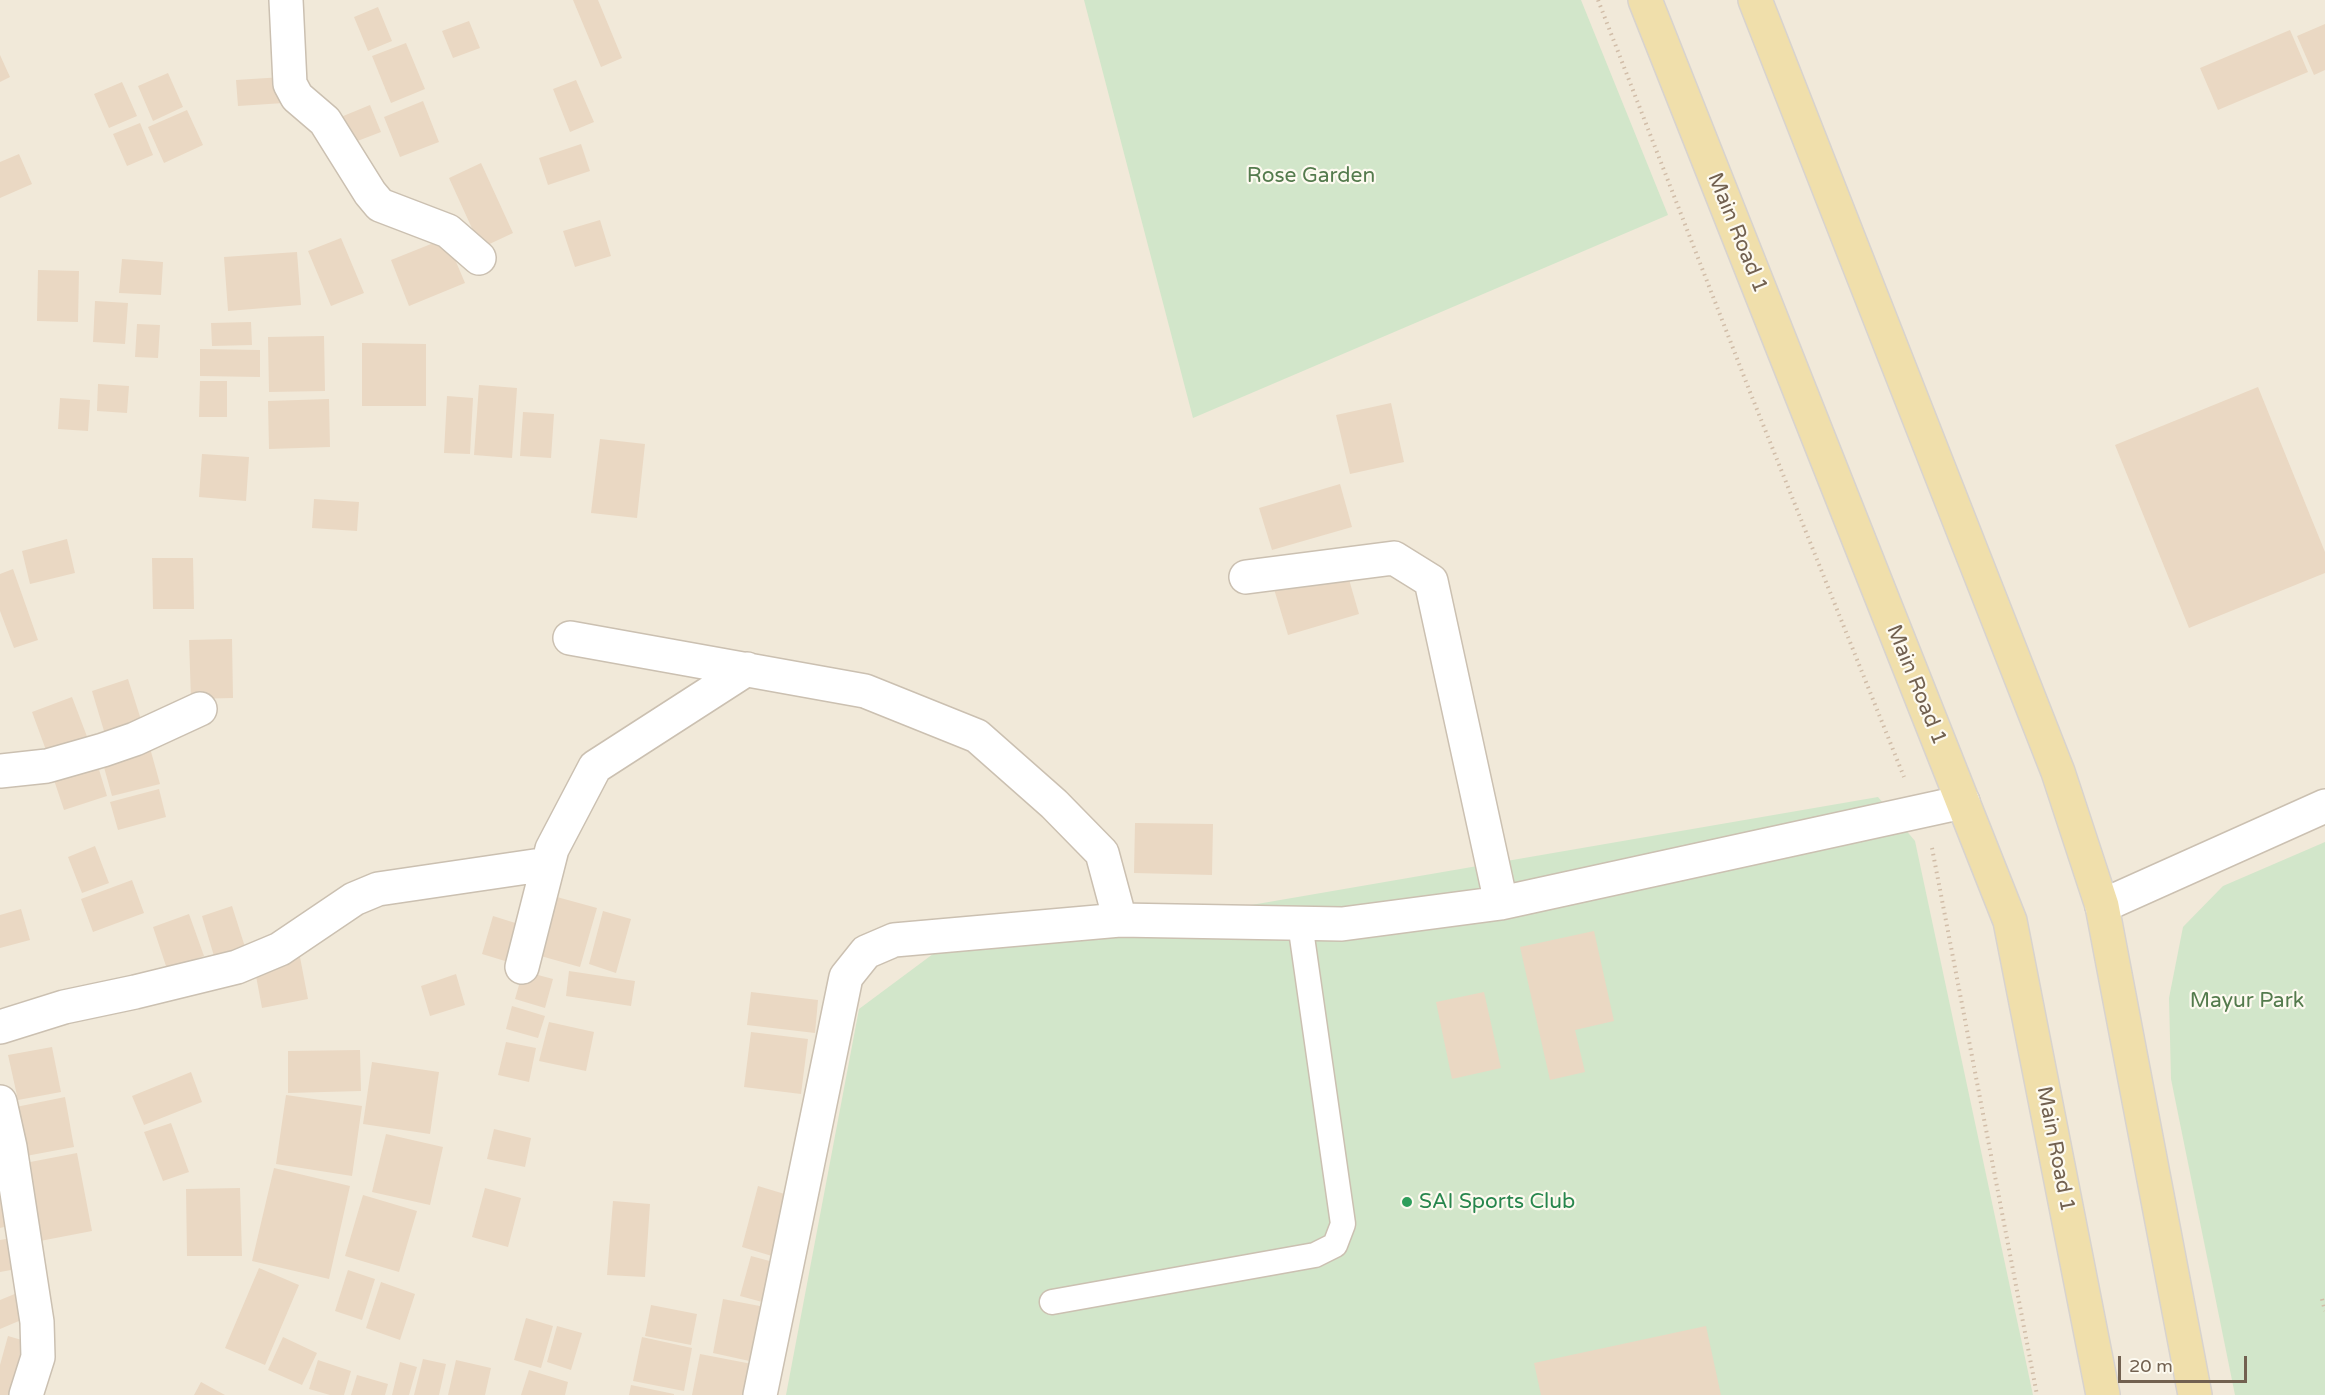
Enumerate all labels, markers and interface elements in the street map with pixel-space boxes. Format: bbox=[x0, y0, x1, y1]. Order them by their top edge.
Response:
park label: Rose Garden bbox=[1247, 163, 1375, 189]
street label: Main Road 1 bbox=[1702, 169, 1772, 297]
street label: Main Road 1 bbox=[1881, 621, 1951, 749]
park label: Mayur Park bbox=[2190, 988, 2304, 1014]
street label: Main Road 1 bbox=[2031, 1084, 2079, 1214]
place label: SAI Sports Club bbox=[1419, 1189, 1575, 1215]
marker: SAI Sports Club bbox=[1400, 1195, 1414, 1209]
scale bar bbox=[2121, 1344, 2250, 1382]
text: 20 m bbox=[2129, 1355, 2173, 1377]

